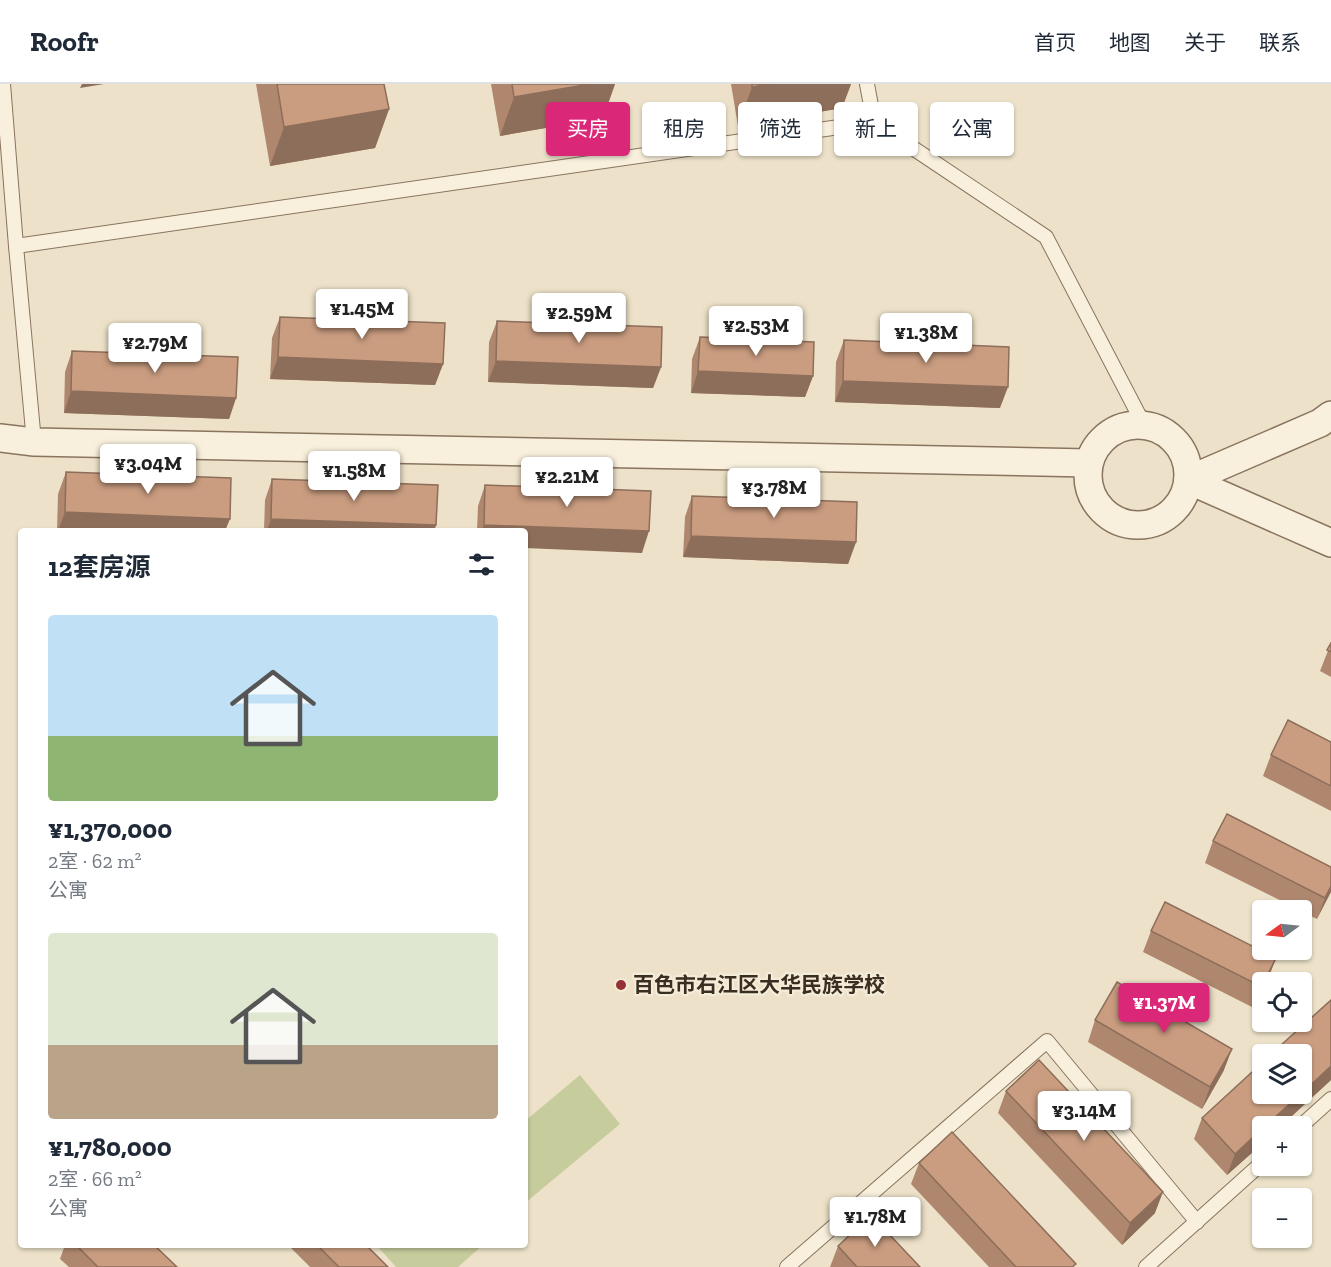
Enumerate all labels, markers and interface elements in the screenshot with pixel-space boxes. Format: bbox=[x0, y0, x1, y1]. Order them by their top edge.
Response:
text: Roofr bbox=[30, 25, 99, 58]
text: 首页 bbox=[1034, 30, 1076, 55]
text: 地图 bbox=[1109, 30, 1151, 55]
text: 关于 bbox=[1184, 30, 1226, 55]
text: 联系 bbox=[1259, 30, 1301, 55]
chip: 买房 bbox=[546, 102, 630, 156]
chip: 租房 bbox=[642, 102, 726, 156]
chip: 筛选 bbox=[738, 102, 822, 156]
chip: 新上 bbox=[834, 102, 918, 156]
chip: 公寓 bbox=[930, 102, 1014, 156]
pin: ¥1.45M bbox=[313, 289, 411, 340]
pin: ¥2.59M bbox=[530, 293, 628, 344]
text: ¥1.45M bbox=[330, 296, 394, 320]
text: ¥2.59M bbox=[546, 300, 612, 324]
pin: ¥2.53M bbox=[707, 306, 805, 357]
text: ¥2.53M bbox=[723, 313, 789, 337]
pin: ¥1.38M bbox=[877, 313, 975, 364]
text: ¥1.38M bbox=[894, 320, 958, 344]
pin: ¥2.79M bbox=[106, 323, 204, 374]
text: ¥2.79M bbox=[122, 330, 188, 354]
pin: ¥3.04M bbox=[99, 444, 197, 495]
text: ¥3.04M bbox=[114, 451, 182, 475]
pin: ¥1.58M bbox=[305, 451, 403, 502]
pin: ¥2.21M bbox=[518, 457, 616, 508]
text: ¥1.58M bbox=[322, 458, 386, 482]
text: ¥2.21M bbox=[535, 464, 599, 488]
pin: ¥3.78M bbox=[725, 468, 823, 519]
text: ¥3.78M bbox=[741, 475, 807, 499]
icon: filters bbox=[465, 548, 498, 581]
text: 12套房源 bbox=[48, 551, 150, 583]
icon: home bbox=[219, 654, 327, 762]
text: ¥1,370,000 bbox=[48, 813, 172, 845]
text: 2室 · 62 m² bbox=[48, 849, 141, 873]
text: 公寓 bbox=[48, 878, 88, 902]
north arrow bbox=[1252, 900, 1312, 960]
map controls bbox=[1252, 900, 1312, 1248]
icon: home bbox=[219, 972, 327, 1080]
place label: 百色市右江区大华民族学校 bbox=[633, 972, 885, 997]
button: locate bbox=[1252, 972, 1312, 1032]
marker: 百色市右江区大华民族学校 bbox=[614, 978, 628, 992]
pin: ¥1.37M bbox=[1115, 983, 1213, 1034]
text: ¥1.37M bbox=[1132, 990, 1196, 1014]
button: layers bbox=[1252, 1044, 1312, 1104]
pin: ¥3.14M bbox=[1035, 1091, 1133, 1142]
text: ¥3.14M bbox=[1052, 1098, 1116, 1122]
button: + bbox=[1252, 1116, 1312, 1176]
text: ¥1,780,000 bbox=[48, 1131, 172, 1163]
text: 2室 · 66 m² bbox=[48, 1167, 142, 1191]
button: − bbox=[1252, 1188, 1312, 1248]
text: 公寓 bbox=[48, 1196, 88, 1220]
pin: ¥1.78M bbox=[826, 1197, 924, 1248]
text: ¥1.78M bbox=[844, 1204, 906, 1228]

